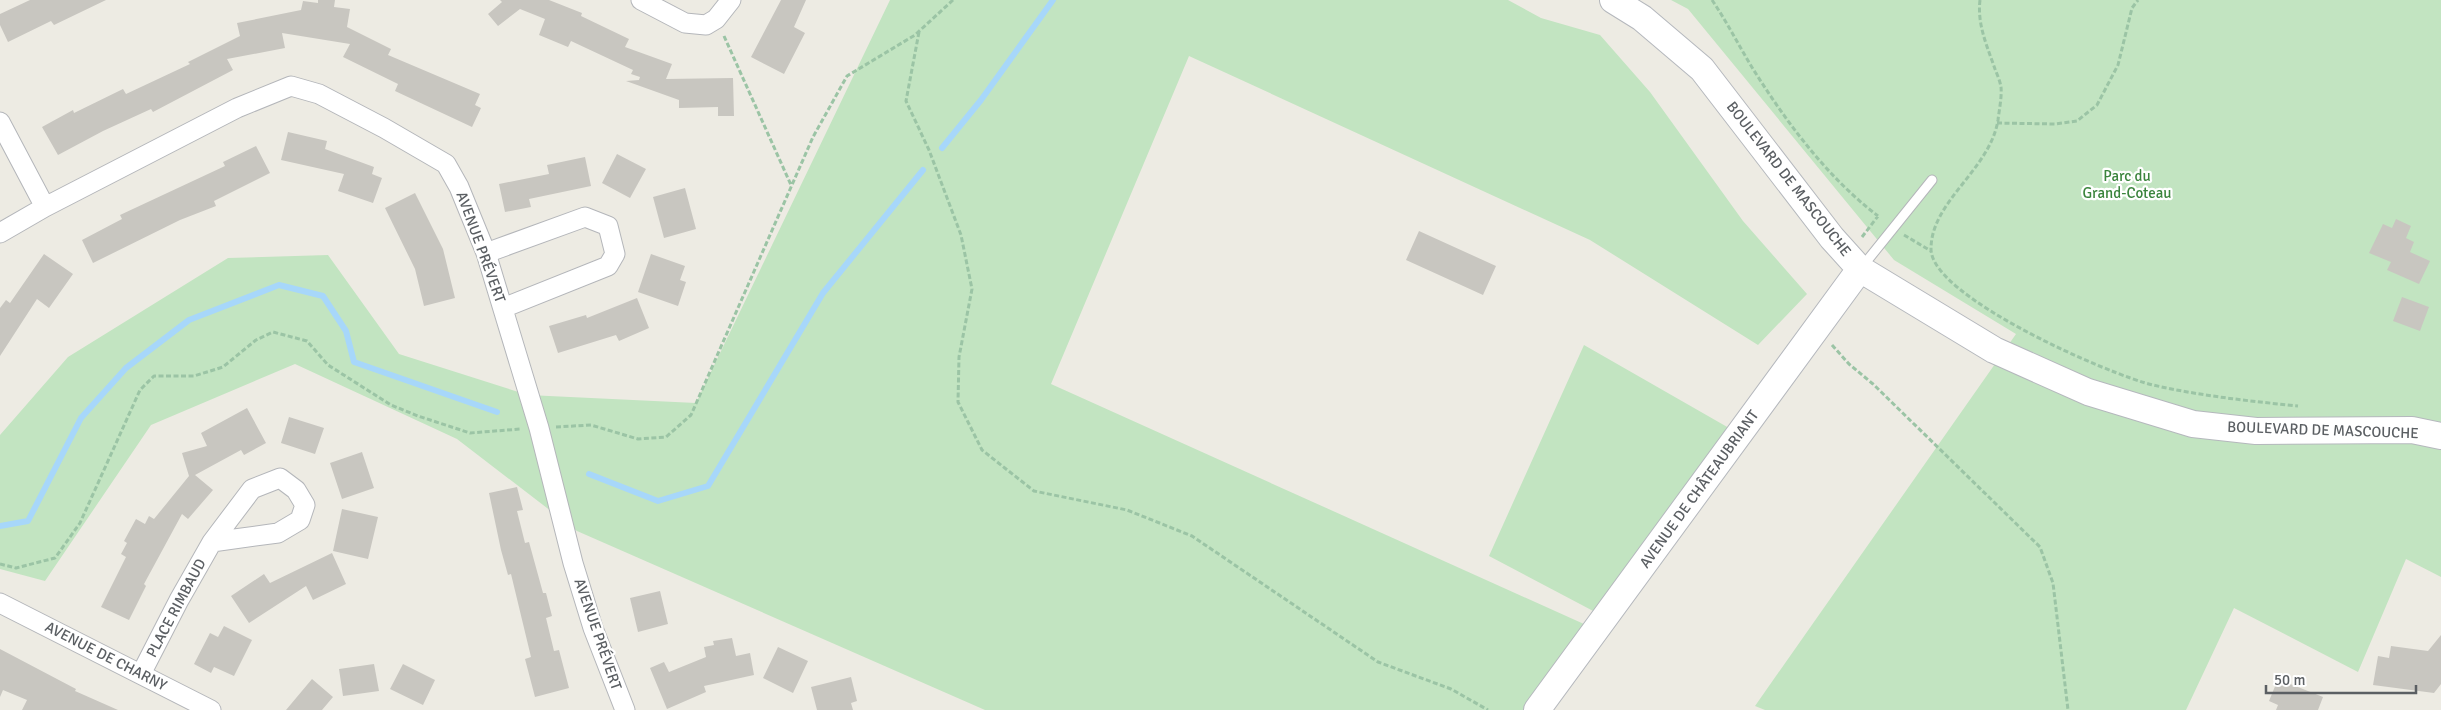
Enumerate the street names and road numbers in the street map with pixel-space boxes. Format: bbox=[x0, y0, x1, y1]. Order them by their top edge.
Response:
street label: BOULEVARD DE MASCOUCHE bbox=[1723, 98, 1855, 260]
street label: AVENUE PRÉVERT bbox=[453, 189, 511, 306]
street label: AVENUE DE CHÂTEAUBRIANT bbox=[1636, 406, 1763, 571]
street label: BOULEVARD DE MASCOUCHE bbox=[2227, 418, 2419, 442]
street label: PLACE RIMBAUD bbox=[142, 556, 210, 660]
street label: AVENUE PRÉVERT bbox=[570, 575, 627, 693]
street label: AVENUE DE CHARNY bbox=[42, 618, 170, 695]

